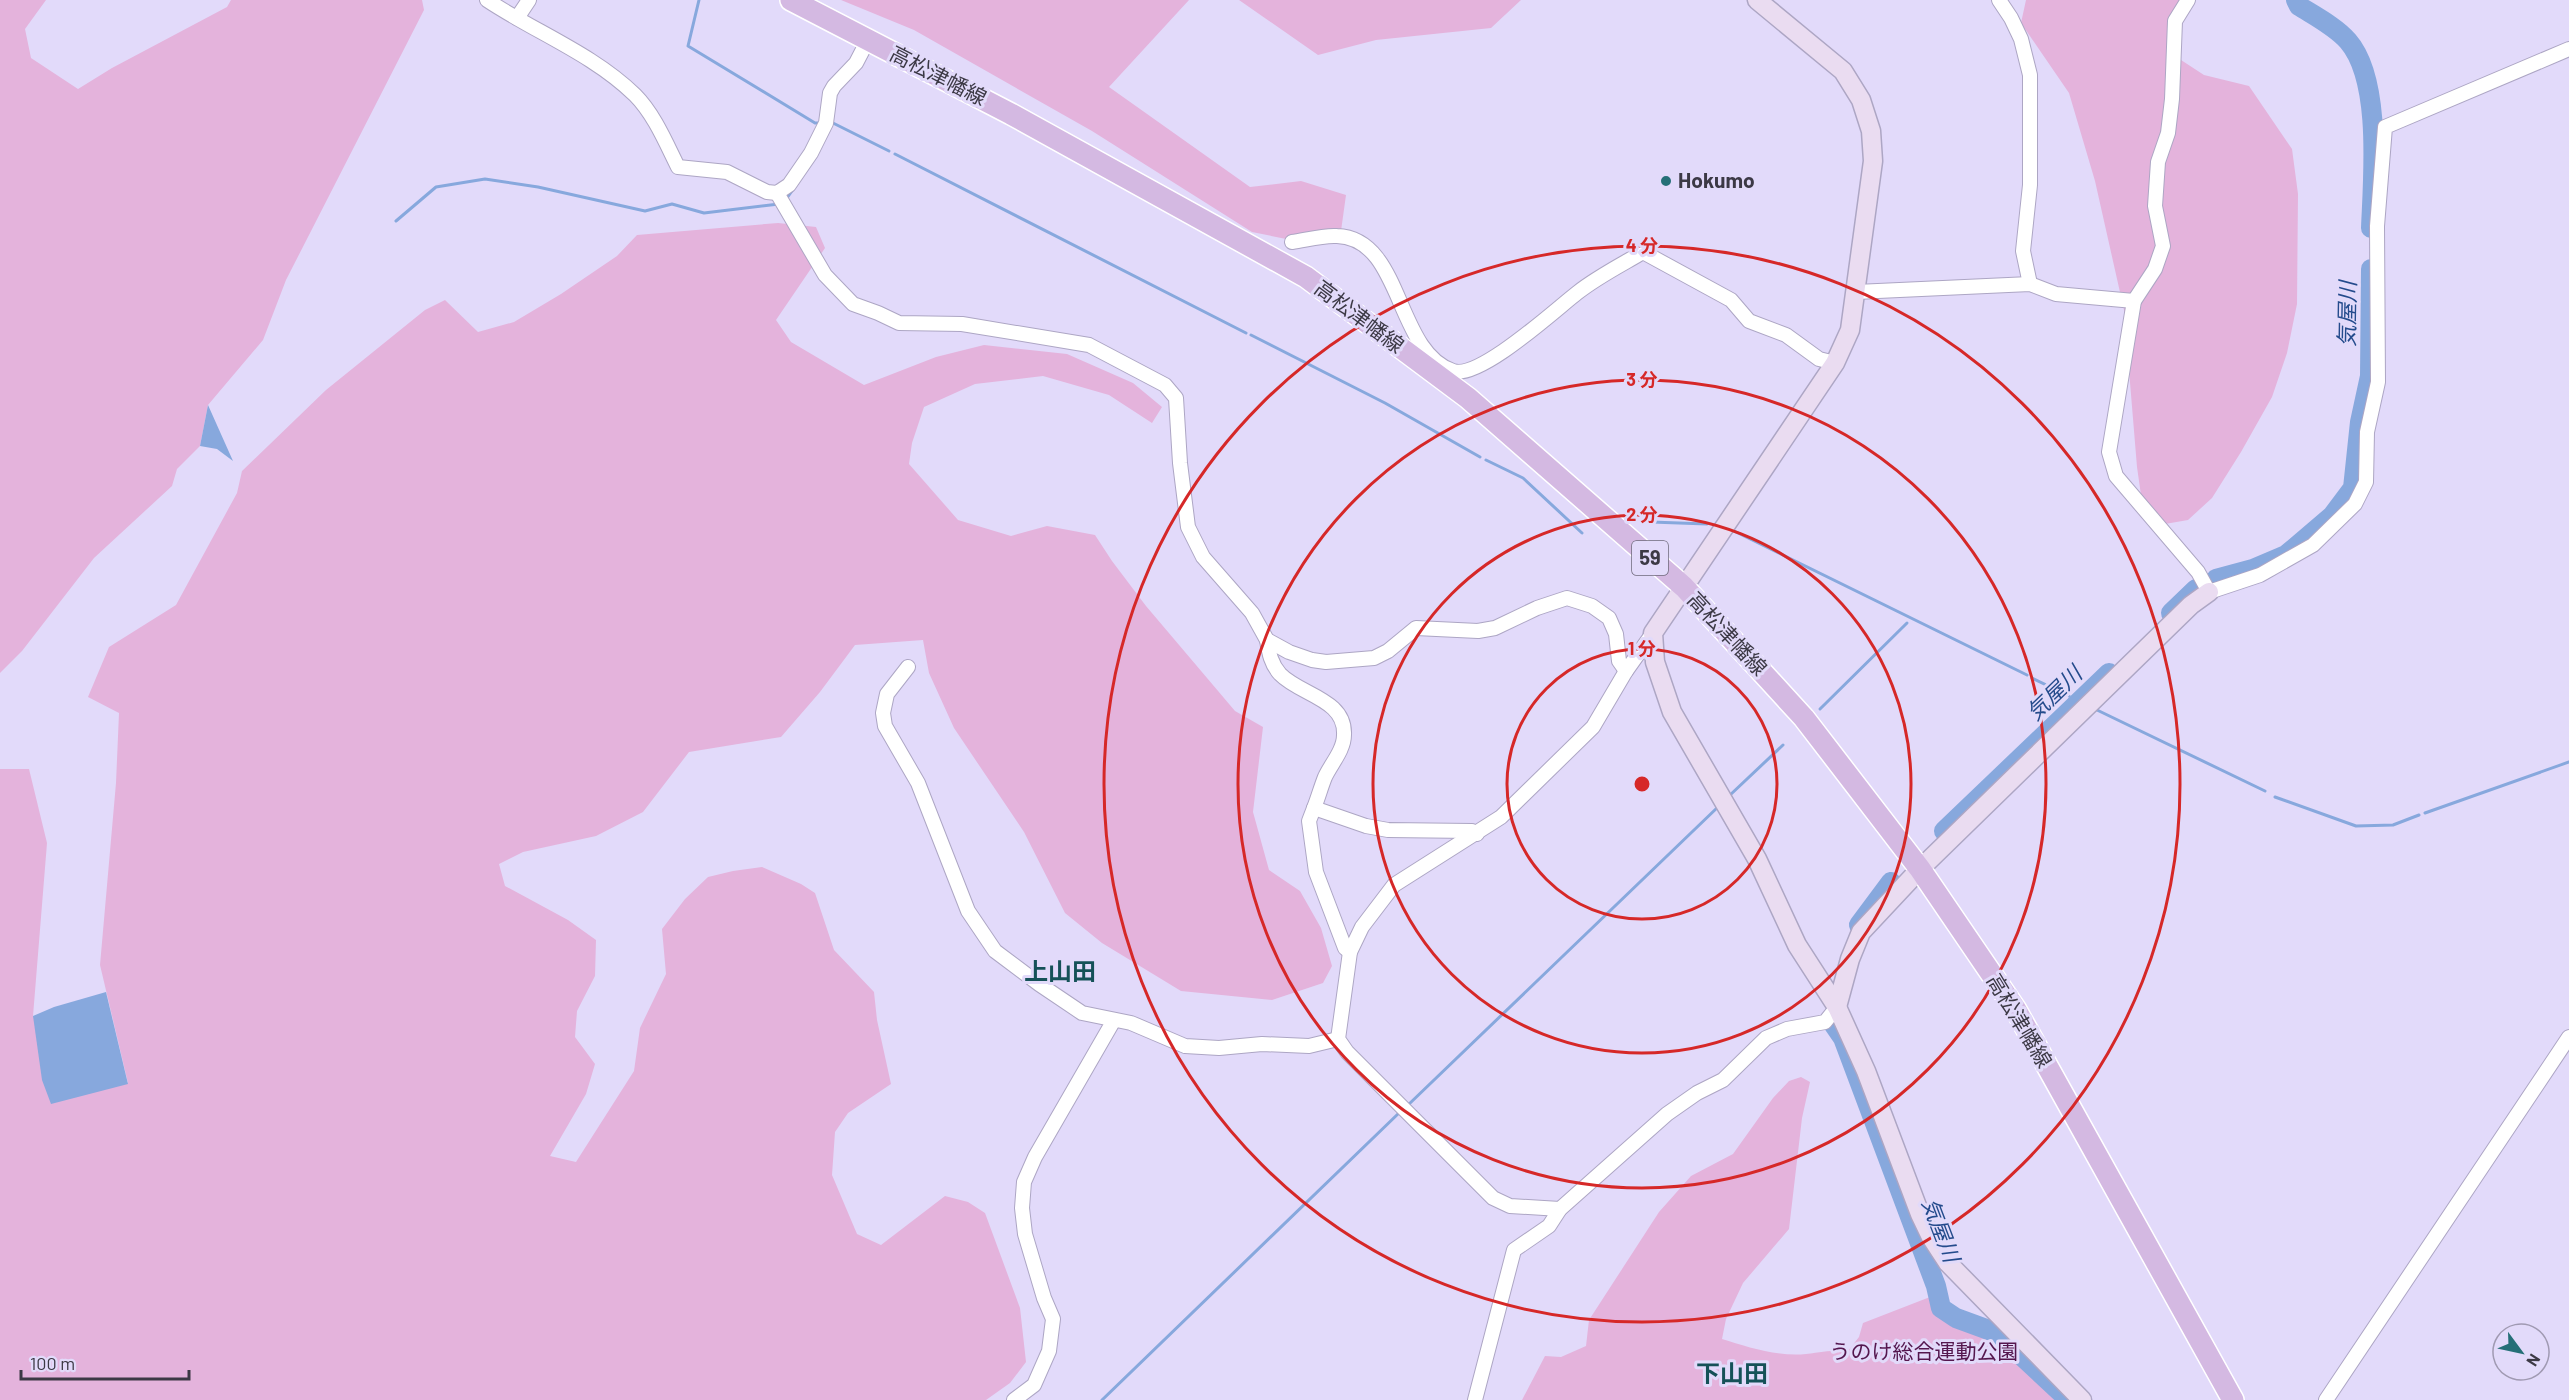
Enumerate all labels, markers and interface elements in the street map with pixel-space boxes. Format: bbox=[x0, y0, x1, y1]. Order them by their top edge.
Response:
street label: 高松津幡線 bbox=[886, 40, 991, 110]
place label: Hokumo bbox=[1678, 167, 1755, 192]
marker: Hokumo bbox=[1659, 174, 1673, 188]
text: 4 分 bbox=[1626, 234, 1658, 256]
street label: 高松津幡線 bbox=[1310, 274, 1409, 357]
water label: 気屋川 bbox=[2332, 279, 2360, 347]
text: 3 分 bbox=[1626, 368, 1658, 390]
text: 2 分 bbox=[1626, 503, 1658, 525]
road number: 59 bbox=[1632, 541, 1668, 575]
street label: 高松津幡線 bbox=[1683, 586, 1773, 680]
text: 1 分 bbox=[1628, 637, 1656, 659]
water label: 気屋川 bbox=[2021, 659, 2088, 725]
centre of rings bbox=[1632, 774, 1652, 794]
district label: 上山田 bbox=[1024, 956, 1096, 985]
street label: 高松津幡線 bbox=[1983, 969, 2058, 1072]
water label: 気屋川 bbox=[1918, 1194, 1967, 1267]
north arrow bbox=[2491, 1322, 2551, 1382]
park label: うのけ総合運動公園 bbox=[1830, 1338, 2019, 1363]
scale bar bbox=[21, 1343, 189, 1381]
text: N bbox=[2523, 1351, 2545, 1370]
text: 100 m bbox=[30, 1352, 75, 1374]
district label: 下山田 bbox=[1696, 1358, 1768, 1387]

